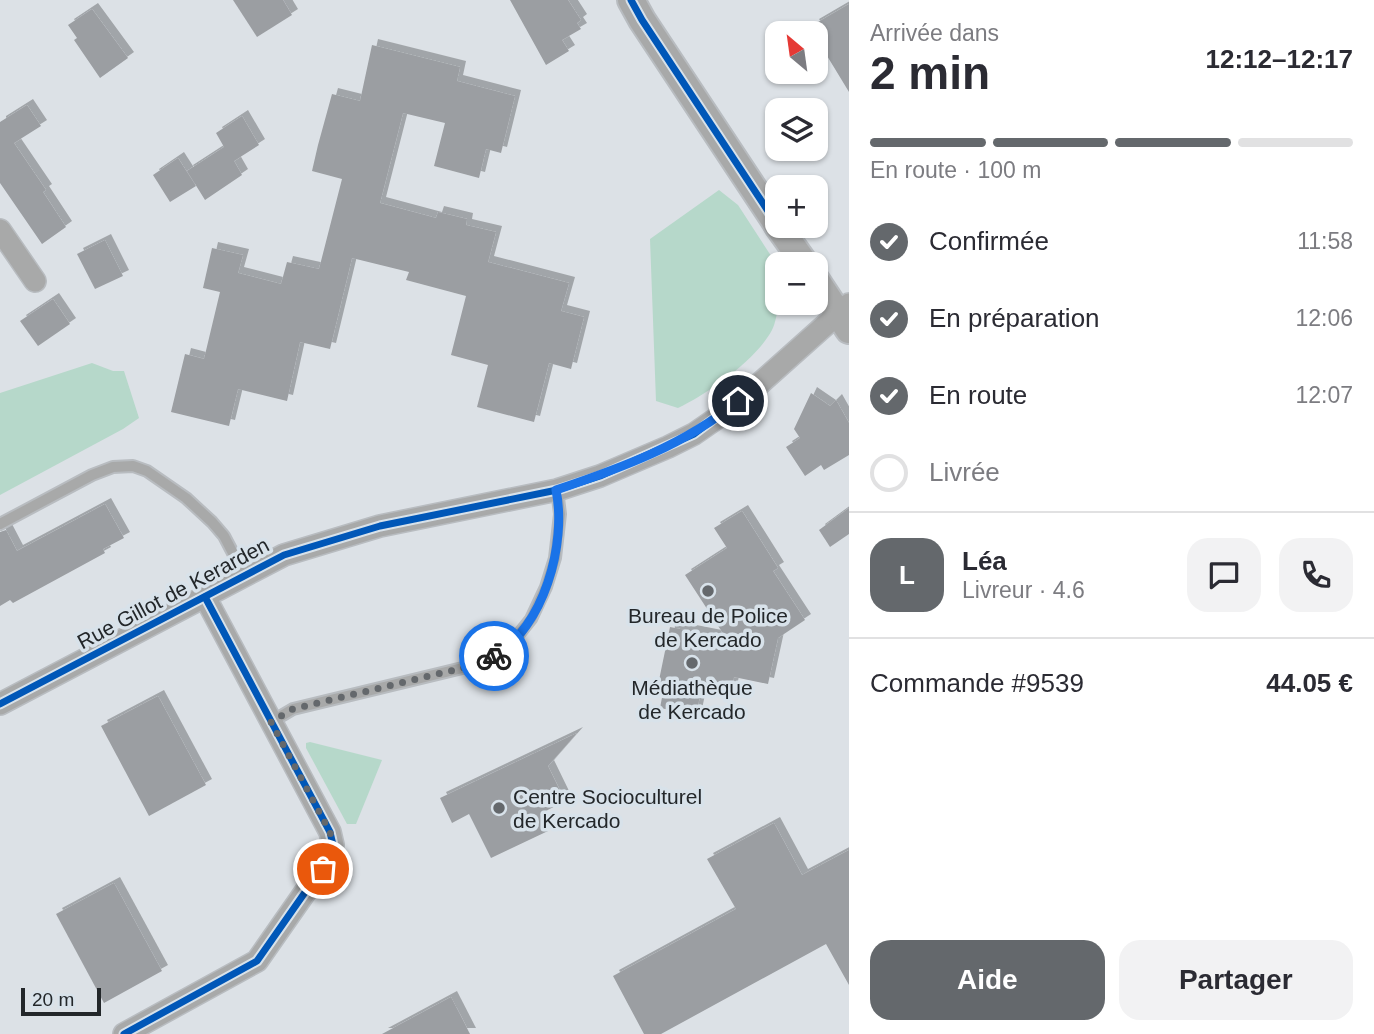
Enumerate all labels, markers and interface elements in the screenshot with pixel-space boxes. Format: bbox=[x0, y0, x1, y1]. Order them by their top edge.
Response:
text: Arrivée dans bbox=[870, 20, 999, 46]
north arrow bbox=[765, 21, 828, 84]
map controls bbox=[765, 21, 828, 315]
text: 12:12–12:17 bbox=[1206, 44, 1353, 74]
text: 2 min bbox=[870, 47, 990, 99]
button: layers bbox=[765, 98, 828, 161]
text: En route · 100 m bbox=[870, 157, 1041, 183]
button: + bbox=[765, 175, 828, 238]
icon: check bbox=[870, 223, 908, 261]
text: Confirmée bbox=[929, 226, 1049, 256]
text: 11:58 bbox=[1297, 228, 1353, 254]
button: − bbox=[765, 252, 828, 315]
icon: check bbox=[870, 300, 908, 338]
text: En préparation bbox=[929, 303, 1100, 333]
text: 12:06 bbox=[1295, 305, 1353, 331]
pin bbox=[708, 371, 768, 431]
icon: check bbox=[870, 377, 908, 415]
text: En route bbox=[929, 380, 1027, 410]
icon: home bbox=[719, 382, 757, 420]
text: 12:07 bbox=[1295, 382, 1353, 408]
text: Livrée bbox=[929, 457, 1000, 487]
street label: Rue Gillot de Kerarden bbox=[73, 533, 273, 653]
button: chat bbox=[1187, 538, 1261, 612]
button: phone bbox=[1279, 538, 1353, 612]
text: Léa bbox=[962, 546, 1007, 576]
text: L bbox=[899, 560, 915, 590]
text: Livreur · 4.6 bbox=[962, 577, 1085, 603]
marker: Bureau de Police de Kercado bbox=[700, 583, 716, 599]
place label: Bureau de Police de Kercado bbox=[628, 604, 788, 651]
courier bbox=[459, 621, 529, 691]
icon: bike bbox=[475, 637, 513, 675]
marker: Médiathèque de Kercado bbox=[684, 655, 700, 671]
text: Commande #9539 bbox=[870, 668, 1084, 698]
text: 44.05 € bbox=[1266, 668, 1353, 698]
place label: Médiathèque de Kercado bbox=[631, 676, 753, 723]
place label: Centre Socioculturel de Kercado bbox=[513, 785, 702, 832]
marker: Centre Socioculturel de Kercado bbox=[491, 800, 507, 816]
pin bbox=[293, 839, 353, 899]
icon: bag bbox=[304, 850, 342, 888]
button: Aide bbox=[870, 940, 1105, 1020]
button: Partager bbox=[1119, 940, 1353, 1020]
scale bar bbox=[21, 985, 102, 1017]
text: 20 m bbox=[32, 989, 74, 1010]

